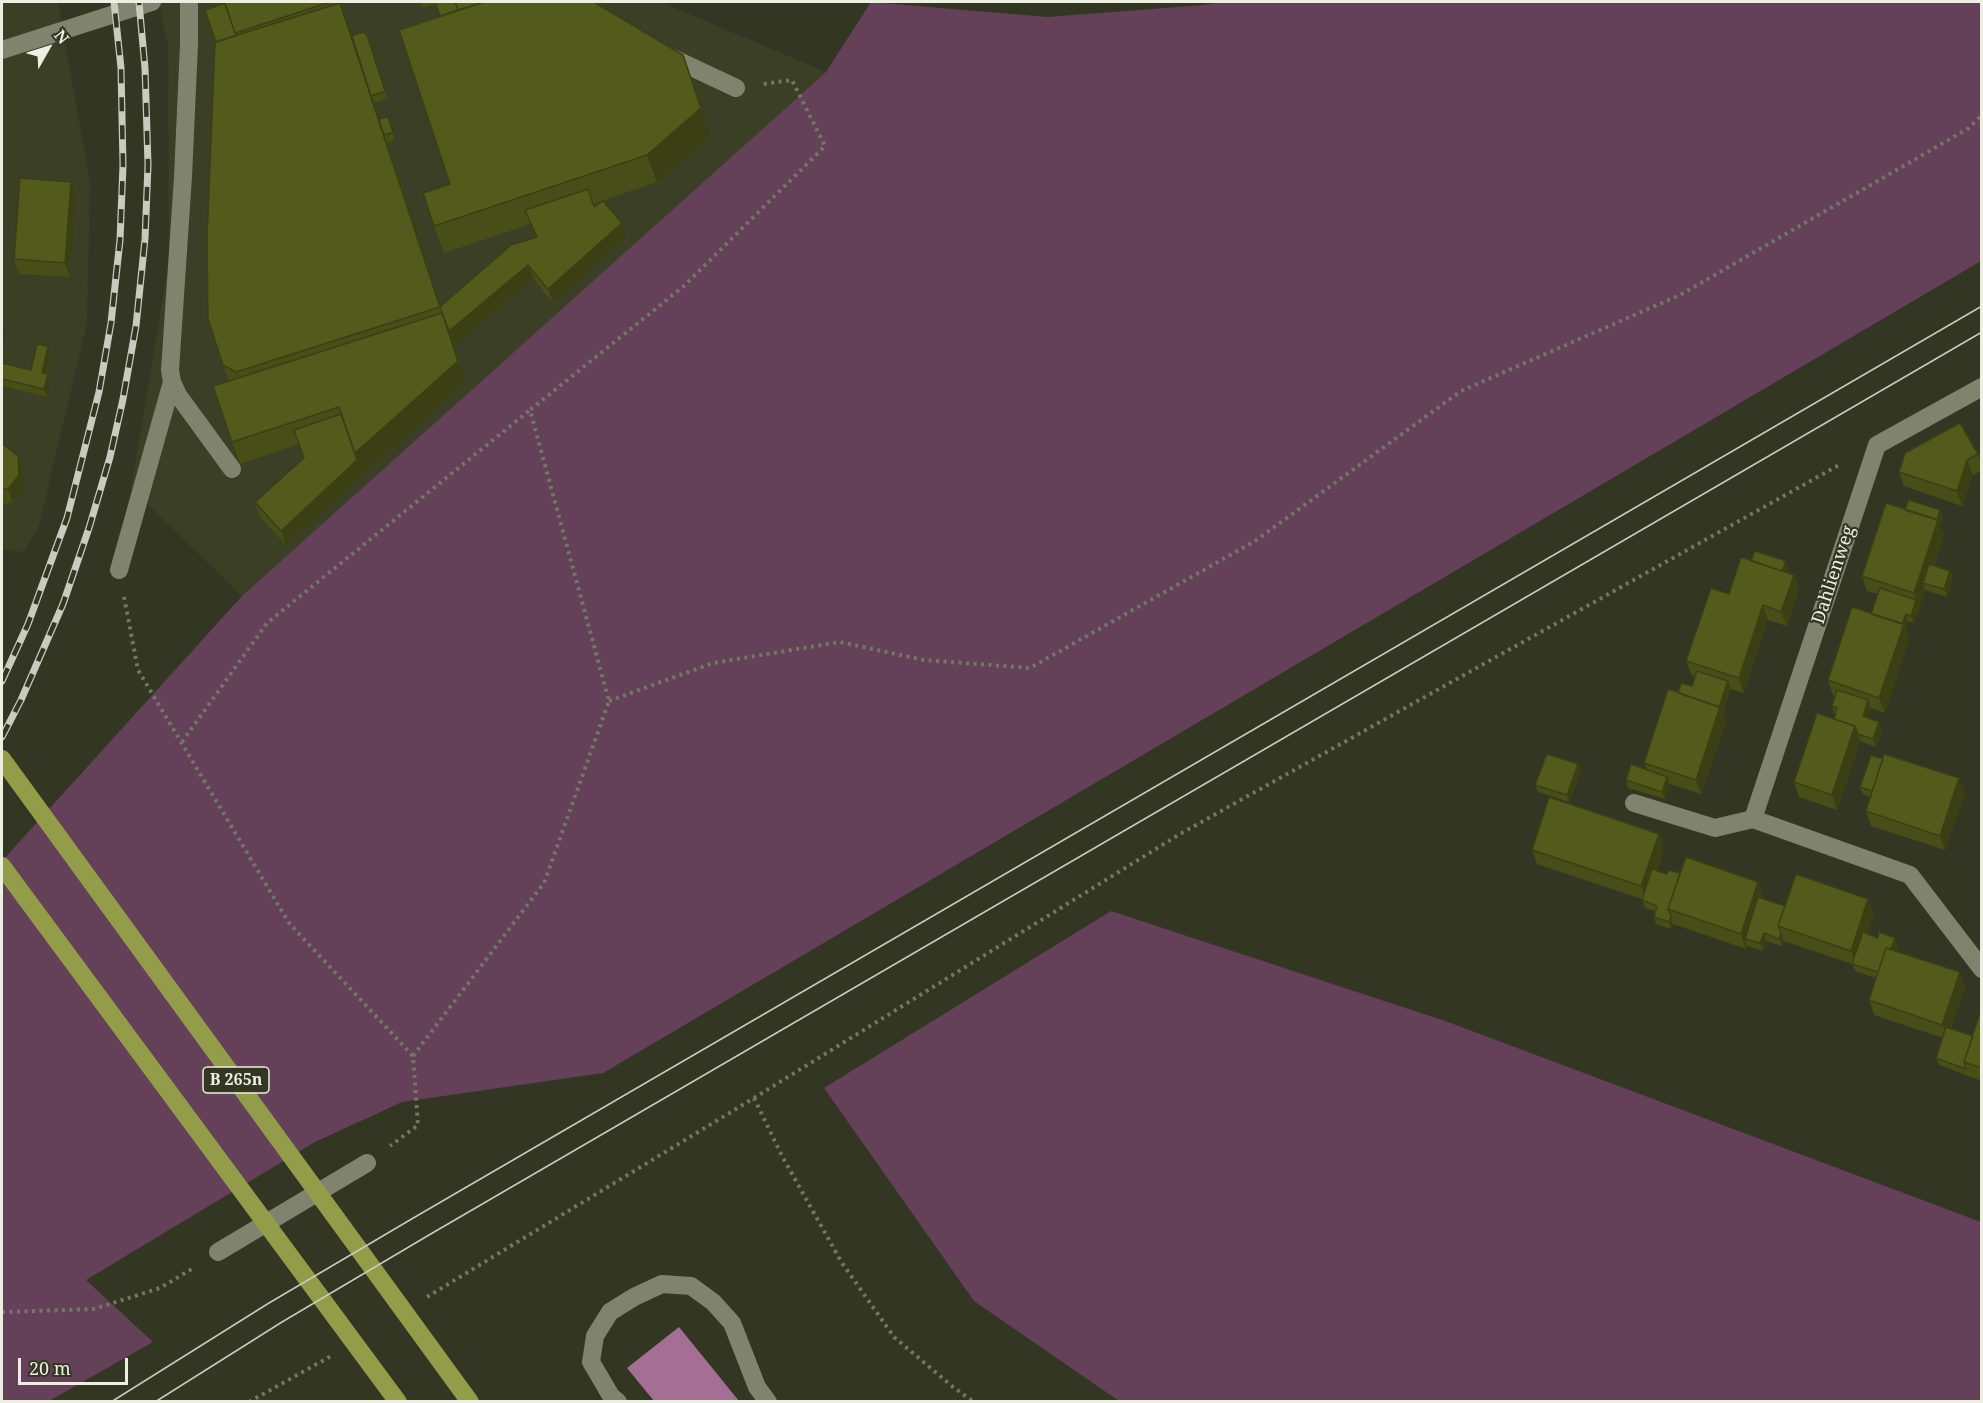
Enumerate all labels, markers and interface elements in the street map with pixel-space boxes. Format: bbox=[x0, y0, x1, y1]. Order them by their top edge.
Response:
north arrow bbox=[18, 18, 78, 78]
text: N bbox=[49, 25, 74, 48]
street label: Dahlienweg bbox=[1808, 523, 1860, 627]
road number: B 265n bbox=[203, 1067, 269, 1093]
scale bar bbox=[21, 1346, 130, 1384]
text: 20 m bbox=[29, 1356, 71, 1380]

